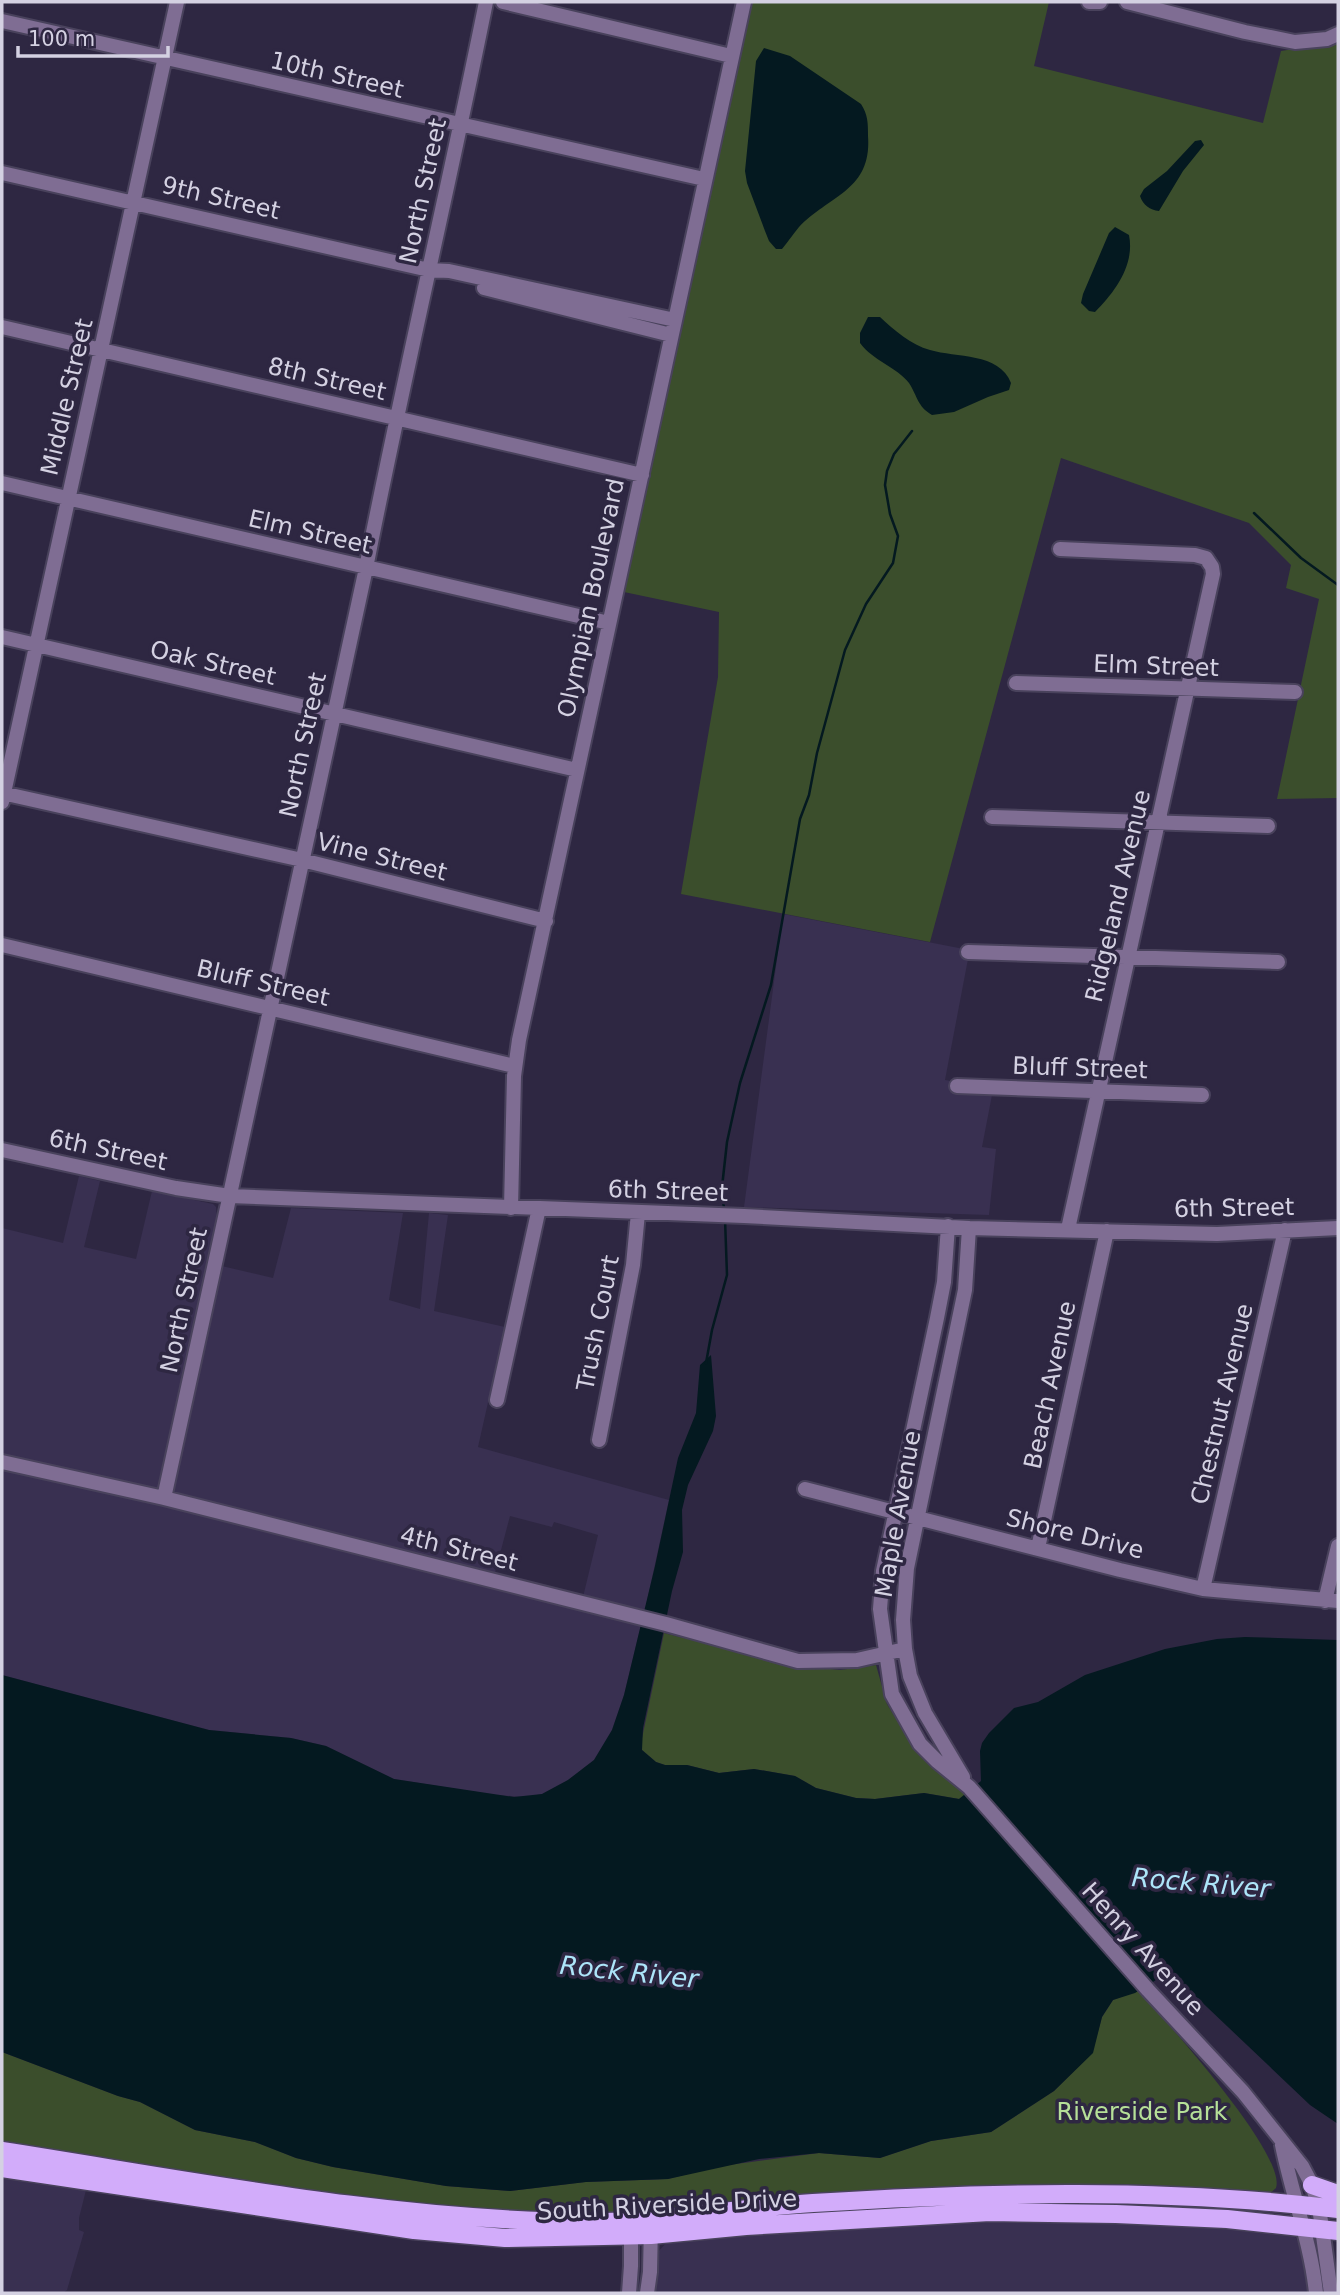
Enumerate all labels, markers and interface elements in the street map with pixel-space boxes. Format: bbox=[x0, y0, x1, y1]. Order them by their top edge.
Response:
scale bar bbox=[18, 14, 168, 58]
text: 100 m bbox=[28, 27, 95, 51]
street label: 10th Street bbox=[268, 46, 406, 104]
street label: North Street bbox=[394, 116, 452, 266]
street label: 9th Street bbox=[159, 171, 283, 225]
street label: Middle Street bbox=[35, 316, 99, 478]
street label: 8th Street bbox=[265, 352, 389, 406]
street label: Olympian Boulevard bbox=[552, 476, 630, 720]
street label: Elm Street bbox=[246, 504, 374, 560]
street label: Oak Street bbox=[147, 635, 279, 691]
street label: Elm Street bbox=[1093, 650, 1219, 682]
street label: North Street bbox=[274, 670, 332, 820]
street label: Ridgeland Avenue bbox=[1080, 787, 1156, 1005]
street label: Vine Street bbox=[314, 827, 450, 887]
street label: Bluff Street bbox=[194, 954, 332, 1012]
street label: Bluff Street bbox=[1012, 1052, 1148, 1084]
street label: 6th Street bbox=[46, 1124, 170, 1176]
street label: 6th Street bbox=[607, 1175, 729, 1207]
street label: 6th Street bbox=[1174, 1193, 1294, 1223]
street label: North Street bbox=[155, 1225, 213, 1375]
street label: Trush Court bbox=[571, 1253, 625, 1394]
street label: Beach Avenue bbox=[1019, 1298, 1081, 1472]
street label: Chestnut Avenue bbox=[1185, 1301, 1259, 1507]
street label: Maple Avenue bbox=[870, 1428, 926, 1600]
street label: Shore Drive bbox=[1003, 1503, 1147, 1565]
street label: 4th Street bbox=[397, 1521, 521, 1577]
water label: Rock River bbox=[1130, 1862, 1274, 1904]
street label: Henry Avenue bbox=[1076, 1877, 1210, 2021]
water label: Rock River bbox=[558, 1950, 702, 1994]
park label: Riverside Park bbox=[1057, 2098, 1228, 2126]
street label: South Riverside Drive bbox=[536, 2184, 798, 2226]

